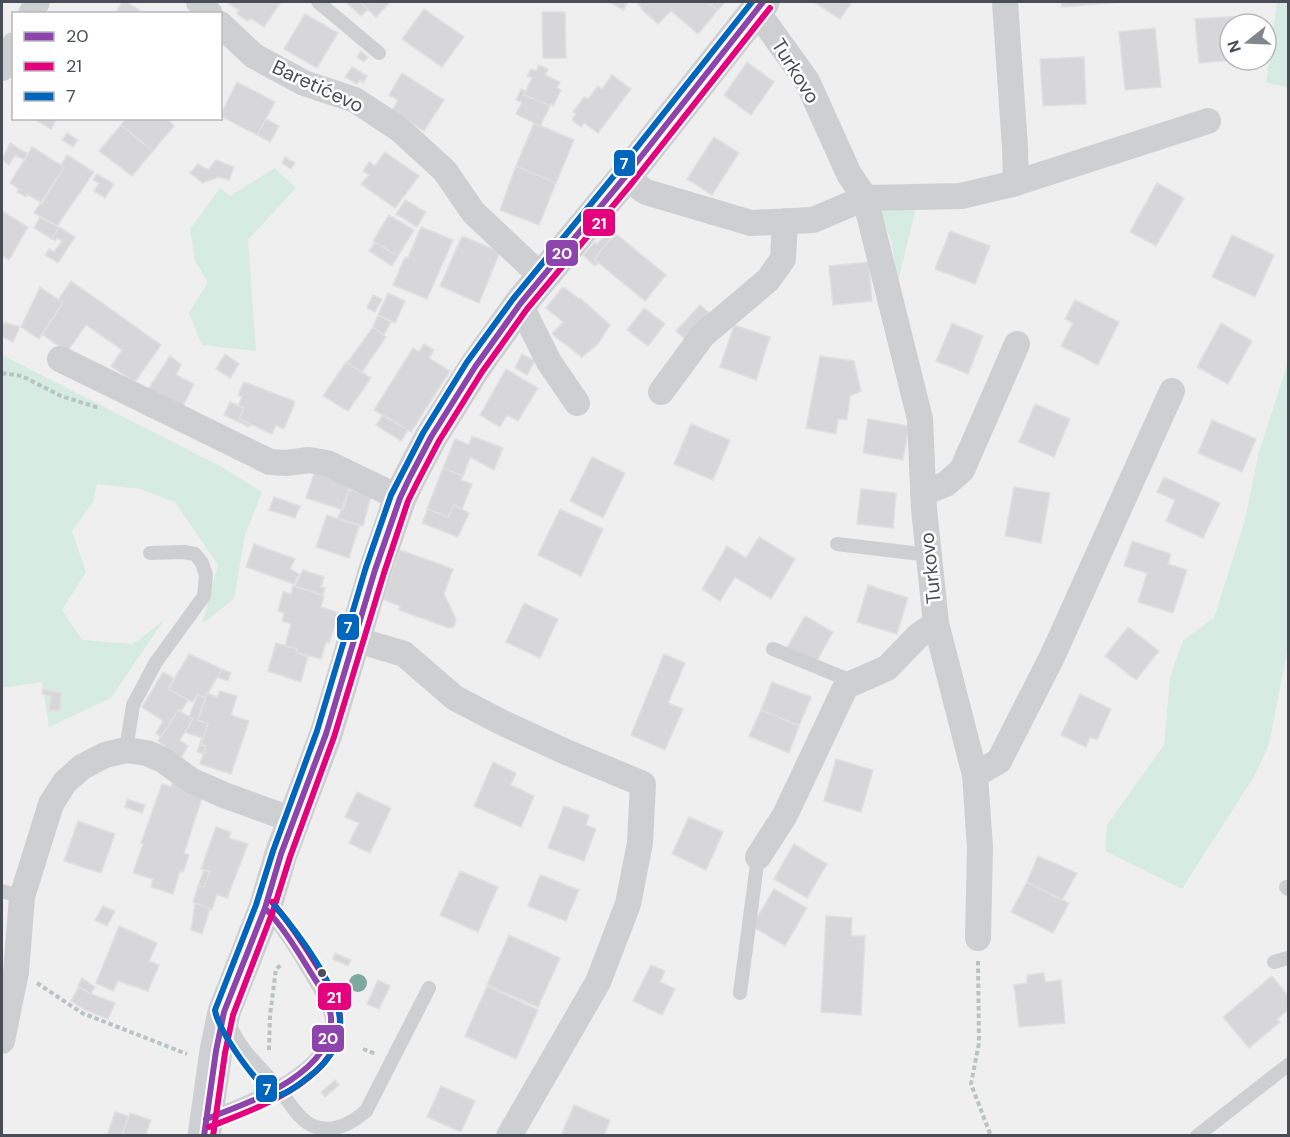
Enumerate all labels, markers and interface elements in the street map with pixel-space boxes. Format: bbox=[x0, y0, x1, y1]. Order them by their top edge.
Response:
legend bbox=[12, 12, 222, 120]
north arrow bbox=[1218, 12, 1278, 72]
text: 20 bbox=[66, 24, 89, 48]
street label: Turkovo bbox=[766, 34, 826, 108]
text: N bbox=[1222, 38, 1246, 55]
text: 21 bbox=[66, 54, 82, 78]
street label: Baretićevo bbox=[268, 54, 368, 118]
text: 7 bbox=[66, 84, 76, 108]
line badge: 7 bbox=[613, 149, 636, 177]
text: 7 bbox=[620, 153, 629, 174]
line badge: 21 bbox=[582, 208, 616, 237]
text: 21 bbox=[591, 213, 607, 234]
line badge: 20 bbox=[545, 239, 579, 267]
text: 20 bbox=[552, 243, 572, 264]
street label: Turkovo bbox=[913, 531, 947, 605]
line badge: 7 bbox=[336, 613, 360, 641]
text: 7 bbox=[344, 617, 353, 638]
unlabelled marker bbox=[316, 967, 328, 979]
line badge: 21 bbox=[317, 982, 352, 1011]
text: 21 bbox=[326, 987, 342, 1008]
line badge: 20 bbox=[311, 1024, 345, 1053]
text: 20 bbox=[318, 1028, 338, 1049]
line badge: 7 bbox=[255, 1074, 278, 1103]
text: 7 bbox=[263, 1079, 272, 1100]

